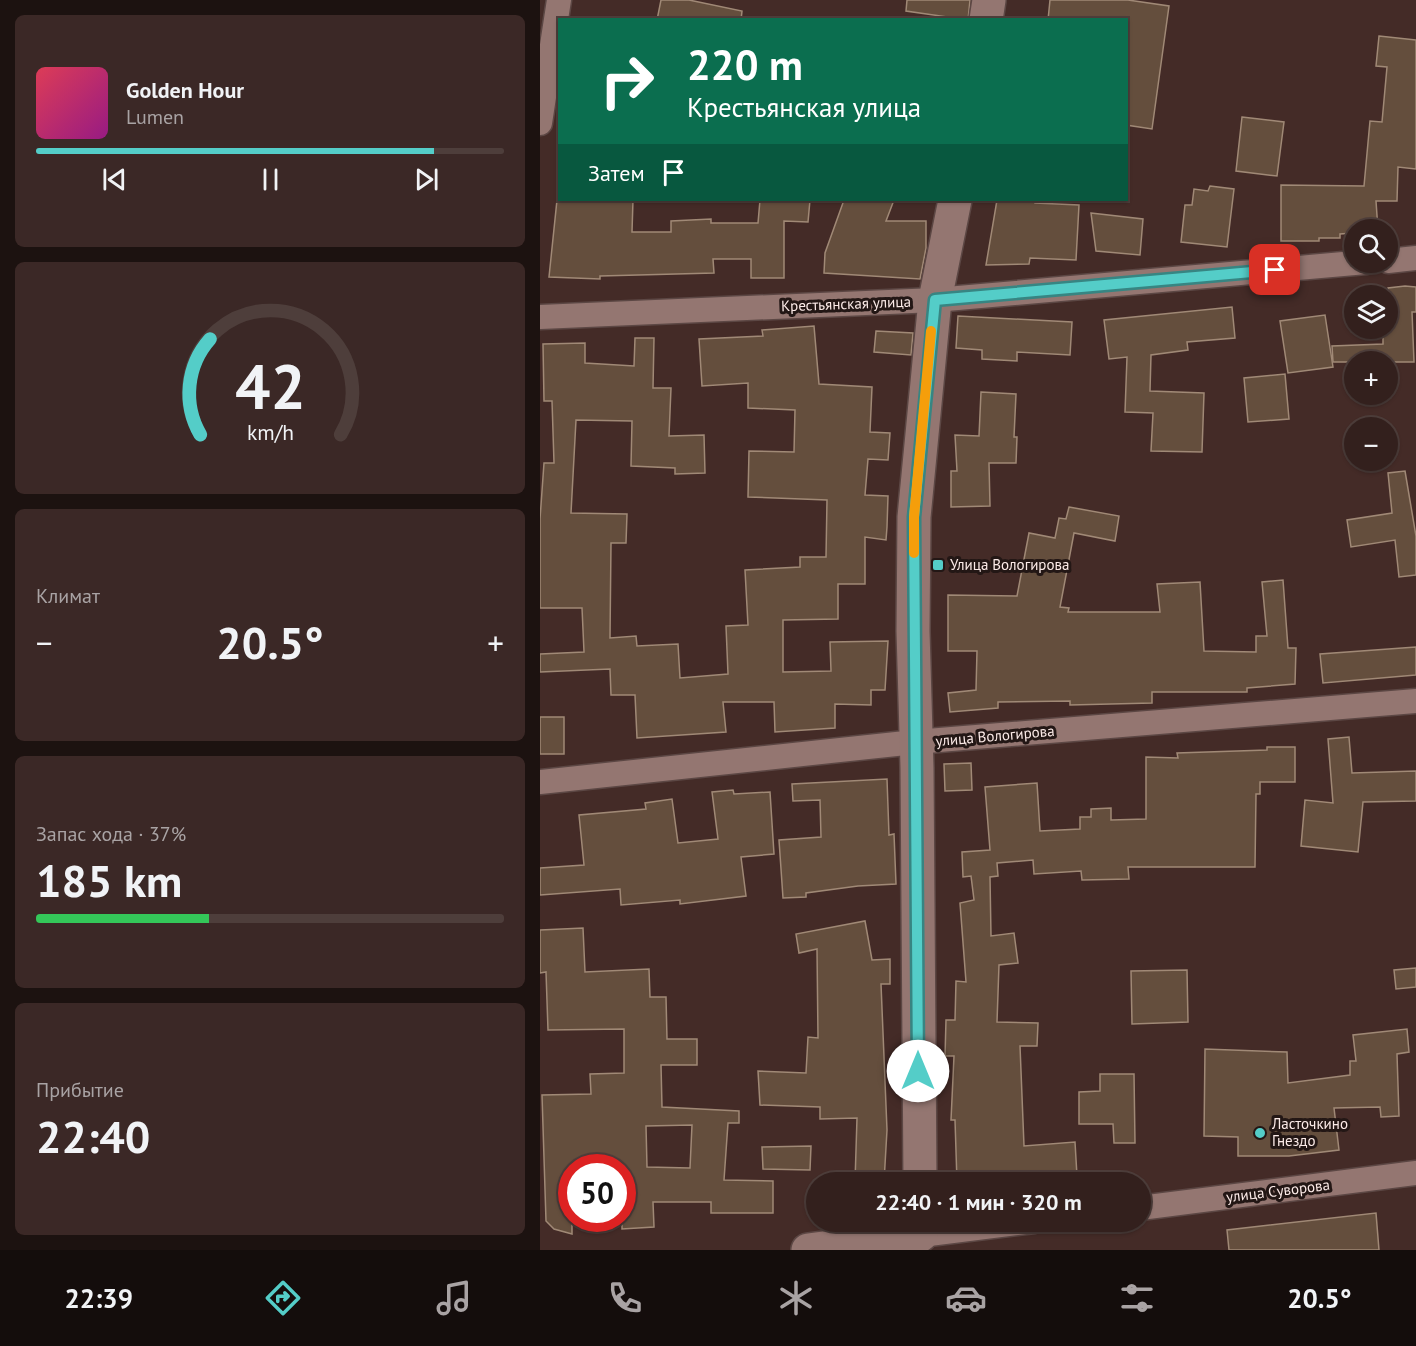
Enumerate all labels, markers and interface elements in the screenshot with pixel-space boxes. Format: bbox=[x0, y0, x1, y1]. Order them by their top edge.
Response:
text: 220 m bbox=[687, 37, 803, 92]
icon: right bbox=[588, 42, 666, 120]
text: Golden Hour bbox=[126, 76, 244, 104]
text: Крестьянская улица bbox=[687, 90, 921, 124]
text: Lumen bbox=[126, 104, 184, 130]
icon: arrive bbox=[657, 156, 690, 189]
text: Затем bbox=[588, 159, 645, 187]
icon: previous bbox=[98, 163, 131, 196]
icon: pause bbox=[254, 163, 287, 196]
icon: next bbox=[410, 163, 443, 196]
map controls bbox=[1344, 219, 1398, 471]
button: search bbox=[1344, 219, 1398, 273]
pin bbox=[1249, 244, 1300, 295]
icon: arrive bbox=[1258, 253, 1291, 286]
button: layers bbox=[1344, 285, 1398, 339]
street label: Крестьянская улица bbox=[781, 292, 911, 315]
text: 42 bbox=[235, 345, 305, 426]
button: + bbox=[1344, 351, 1398, 405]
button: − bbox=[1344, 417, 1398, 471]
text: km/h bbox=[246, 418, 293, 446]
place label: Улица Вологирова bbox=[950, 555, 1069, 574]
marker: Улица Вологирова bbox=[931, 558, 945, 572]
text: Климат bbox=[36, 583, 100, 609]
text: 20.5° bbox=[216, 613, 324, 671]
text: − bbox=[36, 621, 53, 664]
text: + bbox=[487, 621, 504, 664]
street label: улица Вологирова bbox=[935, 721, 1055, 750]
text: Запас хода · 37% bbox=[36, 821, 186, 847]
text: 185 km bbox=[36, 851, 182, 909]
position arrow bbox=[886, 1039, 950, 1103]
text: Прибытие bbox=[36, 1077, 124, 1103]
text: 22:40 bbox=[36, 1107, 150, 1165]
place label: Ласточкино Гнездо bbox=[1271, 1114, 1348, 1150]
marker: Ласточкино Гнездо bbox=[1253, 1126, 1267, 1140]
speed limit sign: 50 bbox=[558, 1154, 636, 1232]
street label: улица Суворова bbox=[1225, 1175, 1331, 1206]
text: 22:40 · 1 мин · 320 m bbox=[875, 1188, 1082, 1216]
icon: directions bbox=[262, 1277, 304, 1319]
icon: music bbox=[433, 1277, 475, 1319]
icon: phone bbox=[604, 1277, 646, 1319]
icon: climate bbox=[775, 1277, 817, 1319]
icon: car bbox=[945, 1277, 987, 1319]
icon: filters bbox=[1116, 1277, 1158, 1319]
text: 22:39 bbox=[64, 1281, 133, 1315]
text: 20.5° bbox=[1287, 1281, 1352, 1315]

